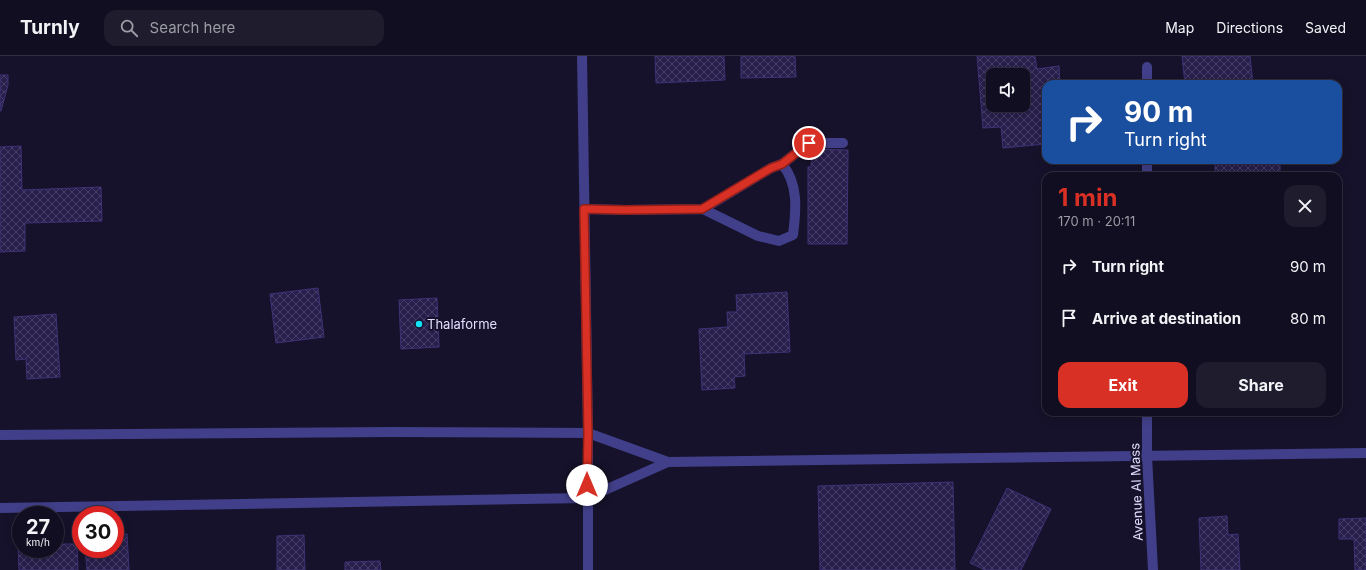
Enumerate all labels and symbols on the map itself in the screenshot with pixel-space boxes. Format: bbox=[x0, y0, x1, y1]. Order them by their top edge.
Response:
pin bbox=[792, 126, 826, 160]
place label: Thalaforme bbox=[427, 316, 497, 332]
marker: Thalaforme bbox=[414, 319, 424, 329]
street label: Avenue Al Mass bbox=[1126, 443, 1146, 541]
position arrow bbox=[566, 464, 608, 506]
speed limit sign: 30 bbox=[72, 506, 124, 558]

